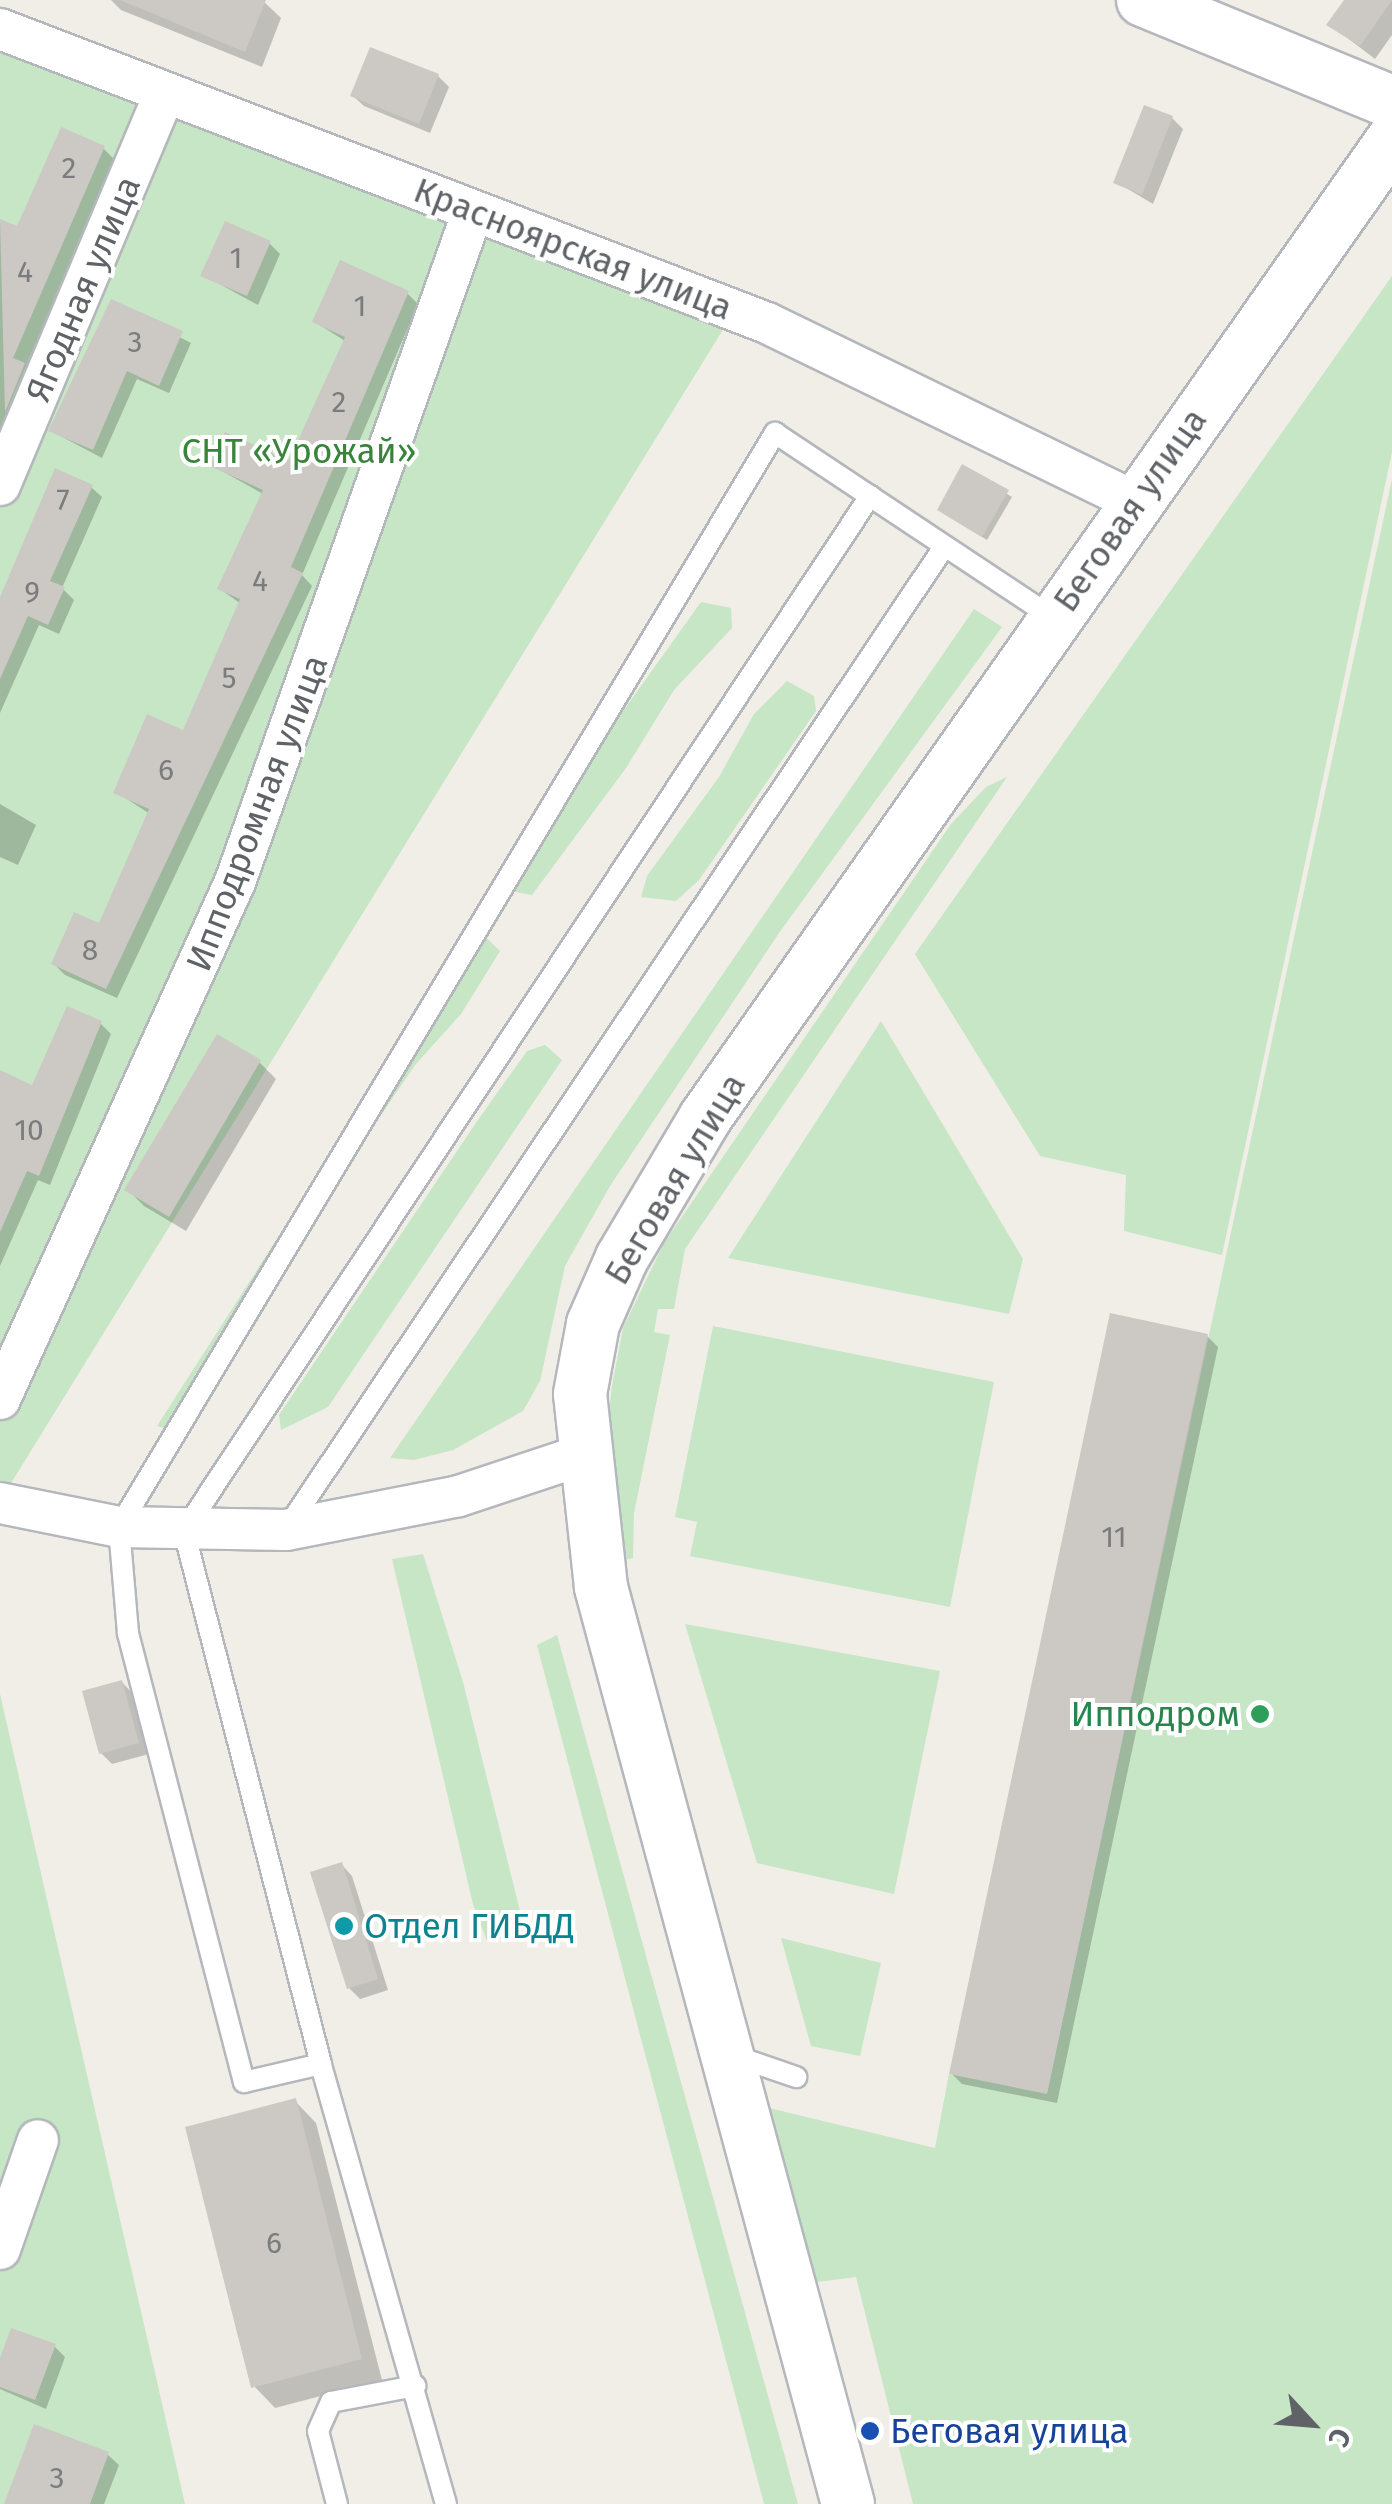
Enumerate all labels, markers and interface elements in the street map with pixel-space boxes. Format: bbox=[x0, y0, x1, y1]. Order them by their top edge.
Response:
house number: 2 bbox=[62, 150, 76, 186]
street label: Красноярская улица bbox=[408, 169, 738, 329]
street label: Ягодная улица bbox=[17, 170, 149, 408]
house number: 1 bbox=[230, 240, 242, 276]
house number: 4 bbox=[17, 254, 33, 290]
house number: 1 bbox=[354, 288, 366, 324]
house number: 3 bbox=[128, 324, 142, 360]
house number: 2 bbox=[332, 384, 346, 420]
street label: Беговая улица bbox=[1044, 400, 1216, 620]
park label: СНТ «Урожай» bbox=[181, 430, 417, 472]
house number: 7 bbox=[56, 482, 70, 518]
house number: 4 bbox=[252, 563, 268, 599]
house number: 9 bbox=[24, 574, 40, 610]
street label: Ипподромная улица bbox=[177, 649, 337, 977]
house number: 5 bbox=[221, 660, 237, 696]
house number: 6 bbox=[158, 752, 174, 788]
house number: 8 bbox=[82, 932, 98, 968]
street label: Беговая улица bbox=[596, 1066, 754, 1292]
house number: 10 bbox=[14, 1112, 44, 1148]
house number: 11 bbox=[1101, 1519, 1127, 1555]
place label: Ипподром bbox=[1070, 1693, 1240, 1735]
marker: Ипподром bbox=[1249, 1703, 1271, 1725]
place label: Отдел ГИБДД bbox=[364, 1905, 575, 1947]
marker: Отдел ГИБДД bbox=[333, 1915, 355, 1937]
house number: 6 bbox=[266, 2225, 282, 2261]
north arrow bbox=[1262, 2374, 1362, 2474]
place label: Беговая улица bbox=[890, 2410, 1128, 2452]
marker: Беговая улица bbox=[859, 2420, 881, 2442]
text: С bbox=[1321, 2423, 1358, 2452]
house number: 3 bbox=[50, 2460, 64, 2496]

